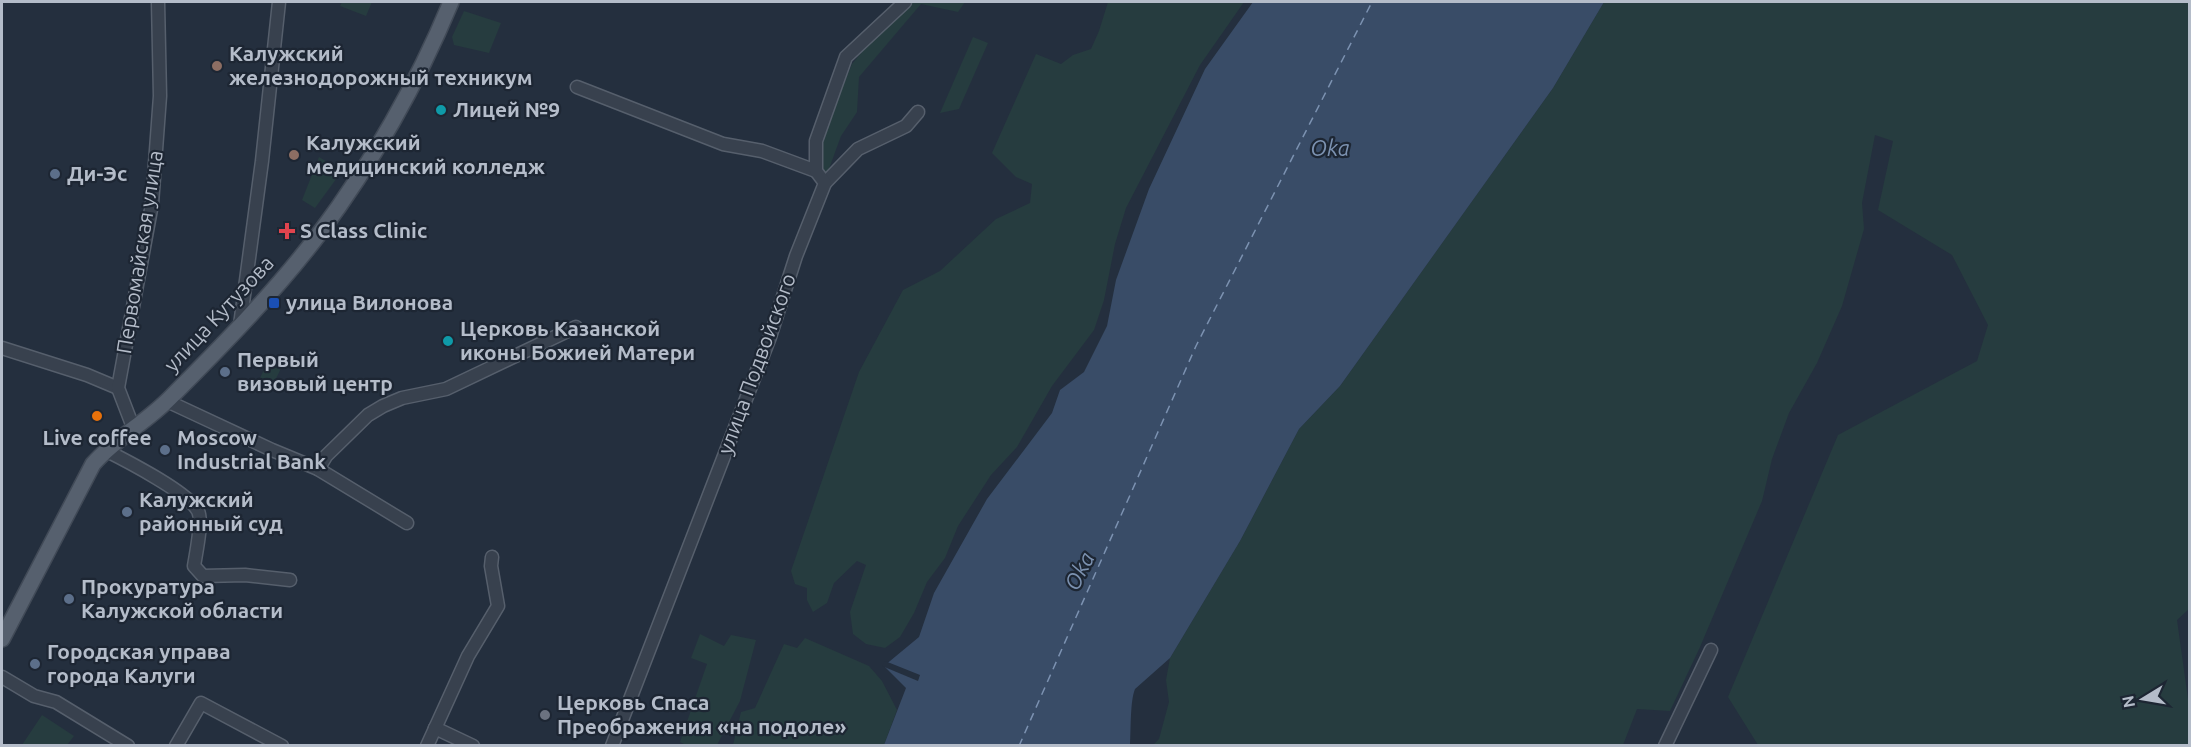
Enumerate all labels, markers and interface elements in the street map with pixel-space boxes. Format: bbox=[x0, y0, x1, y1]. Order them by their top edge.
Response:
place label: Калужский железнодорожный техникум bbox=[229, 41, 533, 89]
marker: Калужский железнодорожный техникум bbox=[210, 59, 224, 73]
place label: Лицей №9 bbox=[453, 97, 560, 121]
marker: Лицей №9 bbox=[434, 103, 448, 117]
place label: Калужский медицинский колледж bbox=[306, 130, 546, 178]
water label: Oka bbox=[1310, 135, 1350, 160]
street label: Первомайская улица bbox=[111, 148, 167, 355]
marker: Калужский медицинский колледж bbox=[287, 148, 301, 162]
place label: Ди-Эс bbox=[67, 161, 127, 185]
marker: Ди-Эс bbox=[48, 167, 62, 181]
place label: S Class Clinic bbox=[300, 218, 427, 242]
marker: S Class Clinic bbox=[278, 222, 296, 240]
street label: улица Кутузова bbox=[159, 250, 278, 376]
street label: улица Подвойского bbox=[712, 270, 800, 457]
place label: улица Вилонова bbox=[286, 290, 453, 314]
marker: улица Вилонова bbox=[267, 296, 281, 310]
place label: Церковь Казанской иконы Божией Матери bbox=[460, 316, 695, 364]
marker: Церковь Казанской иконы Божией Матери bbox=[441, 334, 455, 348]
place label: Первый визовый центр bbox=[237, 347, 393, 395]
marker: Первый визовый центр bbox=[218, 365, 232, 379]
marker: Live coffee bbox=[90, 409, 104, 423]
place label: Live coffee bbox=[42, 425, 152, 449]
place label: Moscow Industrial Bank bbox=[177, 425, 326, 473]
marker: Moscow Industrial Bank bbox=[158, 443, 172, 457]
place label: Калужский районный суд bbox=[139, 487, 283, 535]
marker: Калужский районный суд bbox=[120, 505, 134, 519]
water label: Oka bbox=[1058, 547, 1099, 594]
place label: Прокуратура Калужской области bbox=[81, 574, 283, 622]
marker: Прокуратура Калужской области bbox=[62, 592, 76, 606]
place label: Городская управа города Калуги bbox=[47, 639, 231, 687]
marker: Городская управа города Калуги bbox=[28, 657, 42, 671]
north arrow bbox=[2113, 669, 2173, 729]
place label: Церковь Спаса Преображения «на подоле» bbox=[557, 690, 846, 738]
text: N bbox=[2118, 694, 2138, 709]
marker: Церковь Спаса Преображения «на подоле» bbox=[538, 708, 552, 722]

